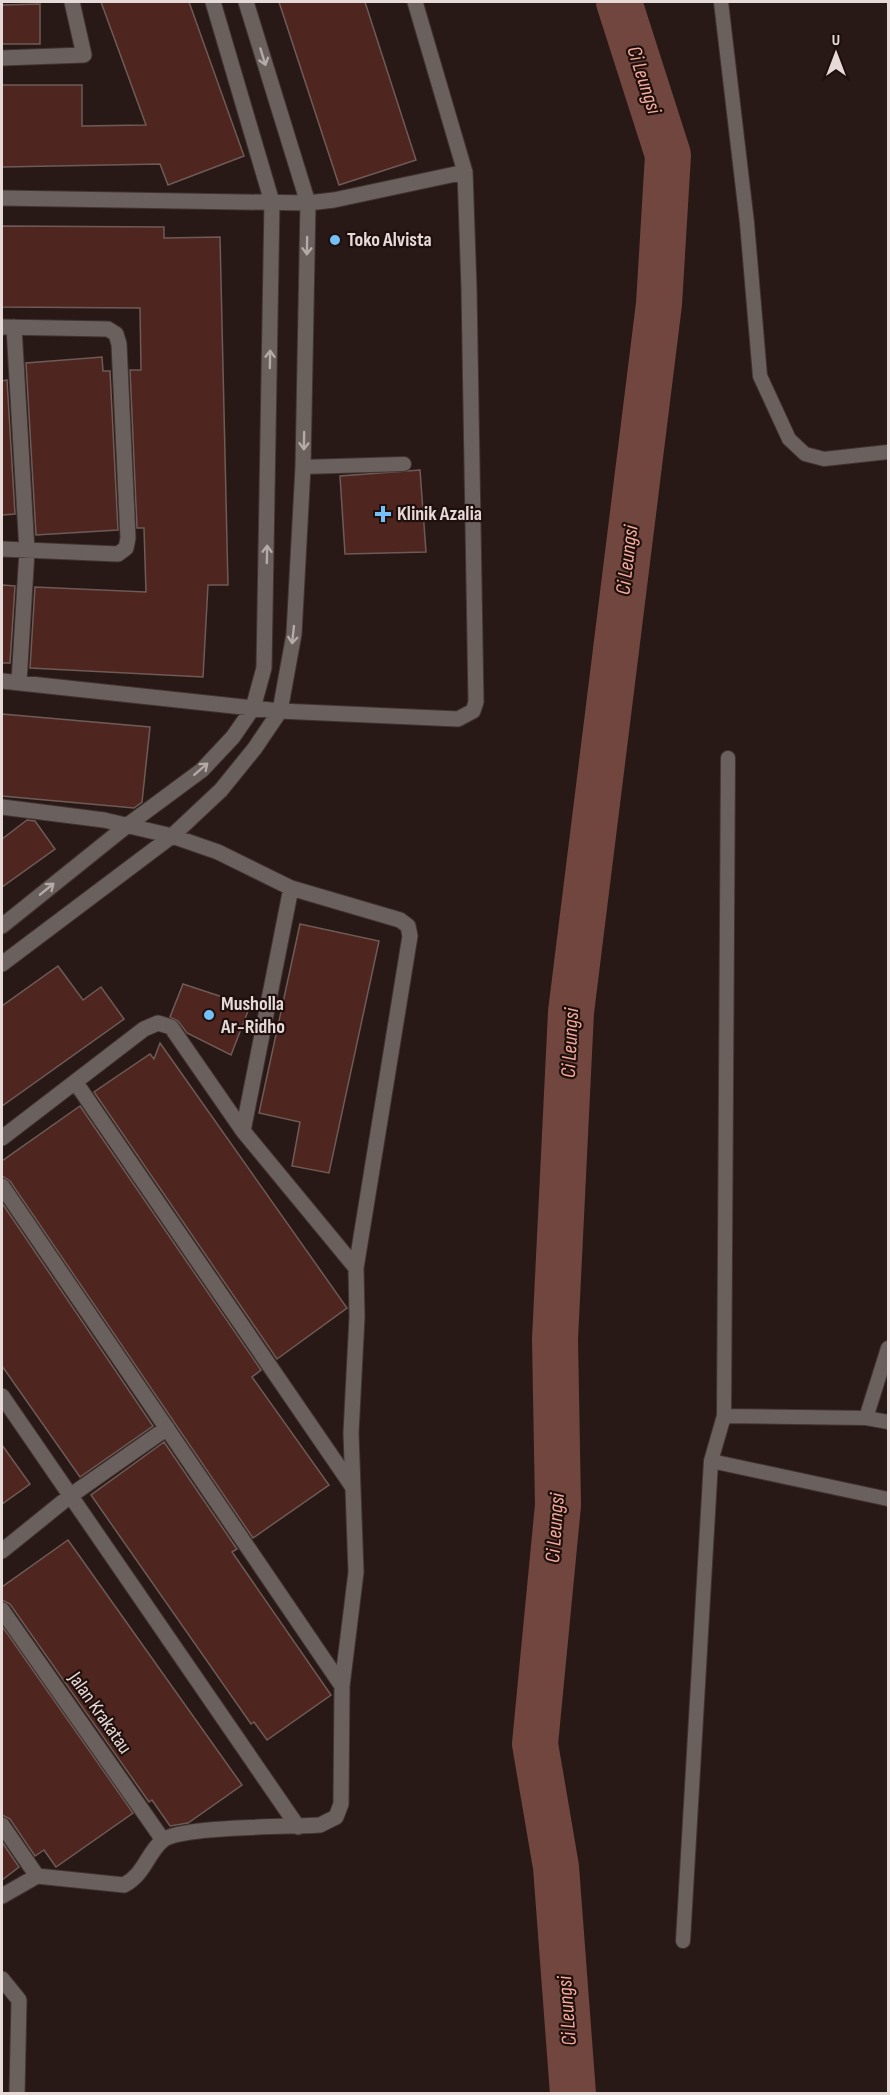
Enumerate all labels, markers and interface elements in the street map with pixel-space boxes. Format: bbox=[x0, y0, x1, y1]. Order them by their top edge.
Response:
north arrow bbox=[806, 24, 866, 84]
text: U bbox=[832, 31, 840, 50]
water label: Ci Leungsi bbox=[621, 43, 667, 118]
one-way arrow bbox=[258, 47, 269, 66]
place label: Toko Alvista bbox=[347, 228, 432, 252]
marker: Toko Alvista bbox=[328, 233, 342, 247]
one-way arrow bbox=[301, 235, 313, 255]
one-way arrow bbox=[264, 349, 276, 369]
one-way arrow bbox=[298, 430, 310, 450]
place label: Klinik Azalia bbox=[397, 502, 482, 526]
marker: Klinik Azalia bbox=[374, 505, 392, 523]
water label: Ci Leungsi bbox=[610, 523, 644, 596]
one-way arrow bbox=[262, 544, 273, 564]
one-way arrow bbox=[287, 625, 298, 645]
one-way arrow bbox=[193, 763, 209, 776]
one-way arrow bbox=[39, 883, 55, 896]
place label: Musholla Ar-Ridho bbox=[220, 992, 285, 1039]
water label: Ci Leungsi bbox=[556, 1006, 584, 1079]
marker: Musholla Ar-Ridho bbox=[202, 1008, 216, 1022]
water label: Ci Leungsi bbox=[540, 1491, 570, 1564]
street label: Jalan Krakatau bbox=[63, 1667, 137, 1759]
water label: Ci Leungsi bbox=[552, 1974, 582, 2047]

